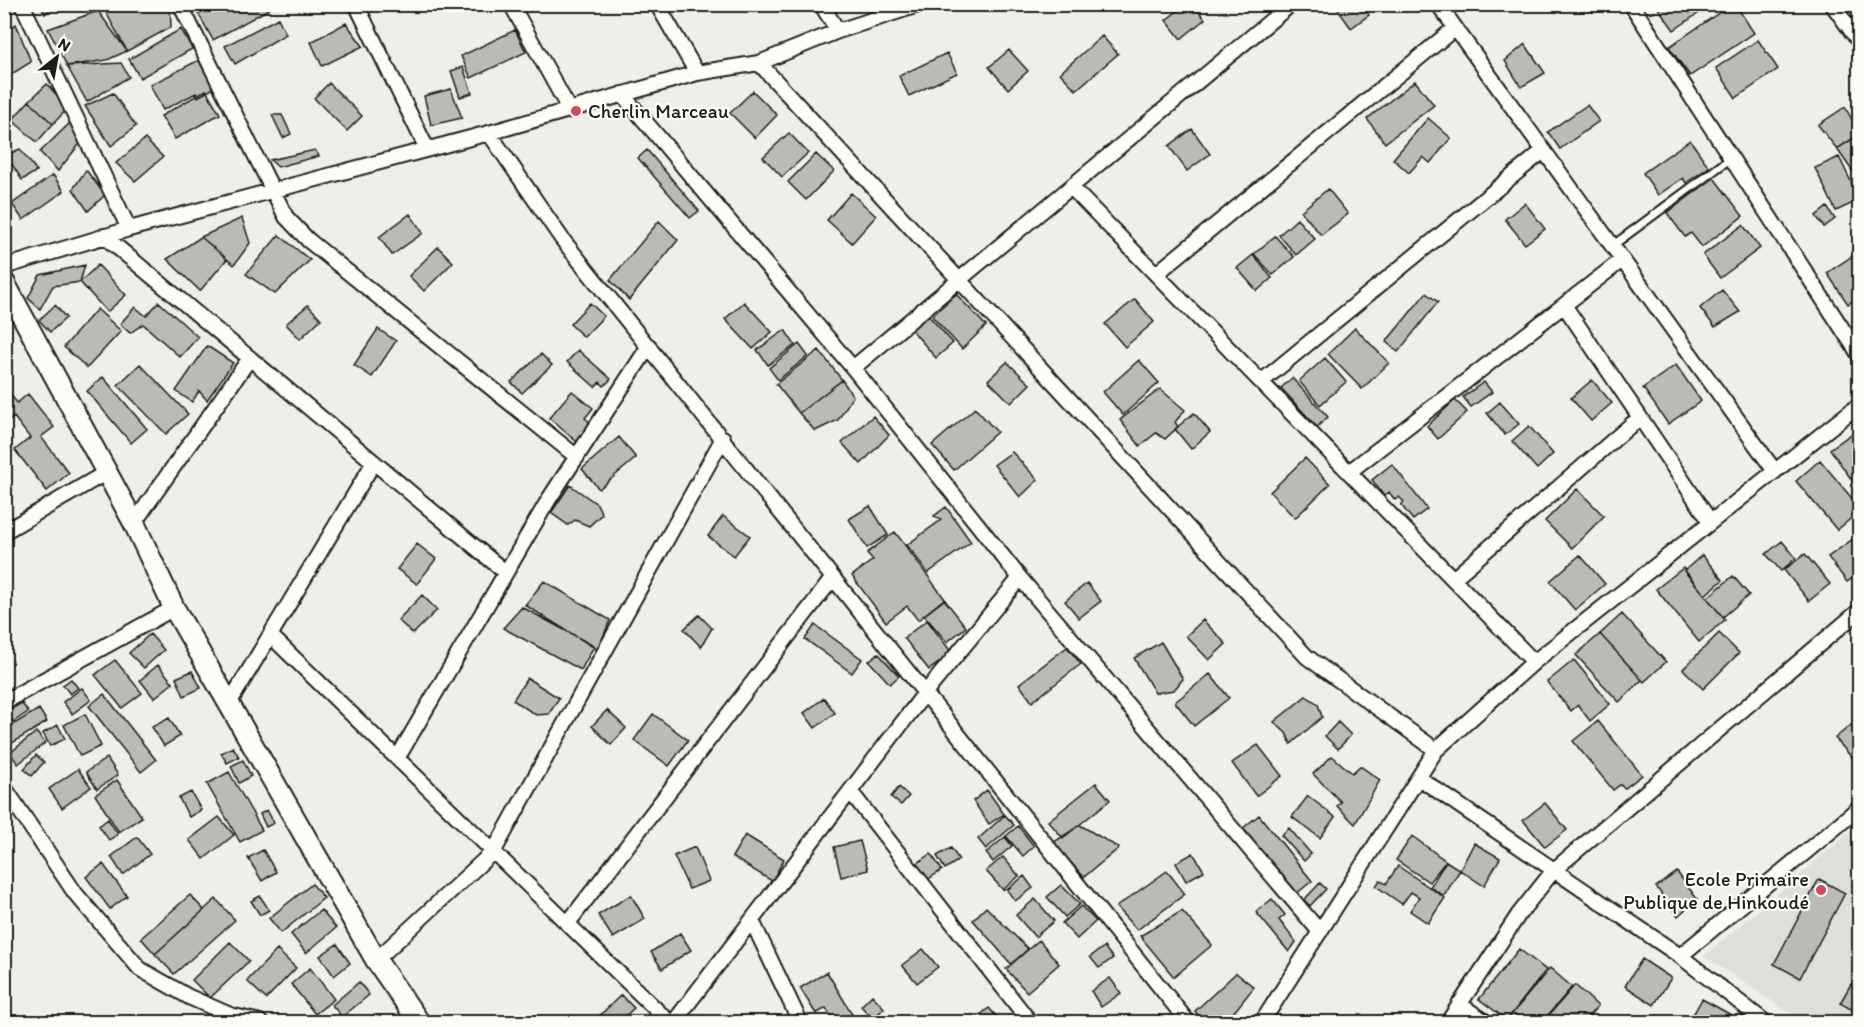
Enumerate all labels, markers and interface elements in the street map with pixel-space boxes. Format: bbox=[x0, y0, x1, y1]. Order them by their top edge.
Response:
north arrow bbox=[27, 27, 87, 87]
text: N bbox=[55, 34, 74, 55]
place label: Cherlin Marceau bbox=[588, 99, 729, 123]
marker: Cherlin Marceau bbox=[569, 104, 583, 118]
place label: Ecole Primaire Publique de Hinkoudé bbox=[1623, 867, 1809, 914]
marker: Ecole Primaire Publique de Hinkoudé bbox=[1814, 883, 1828, 897]

